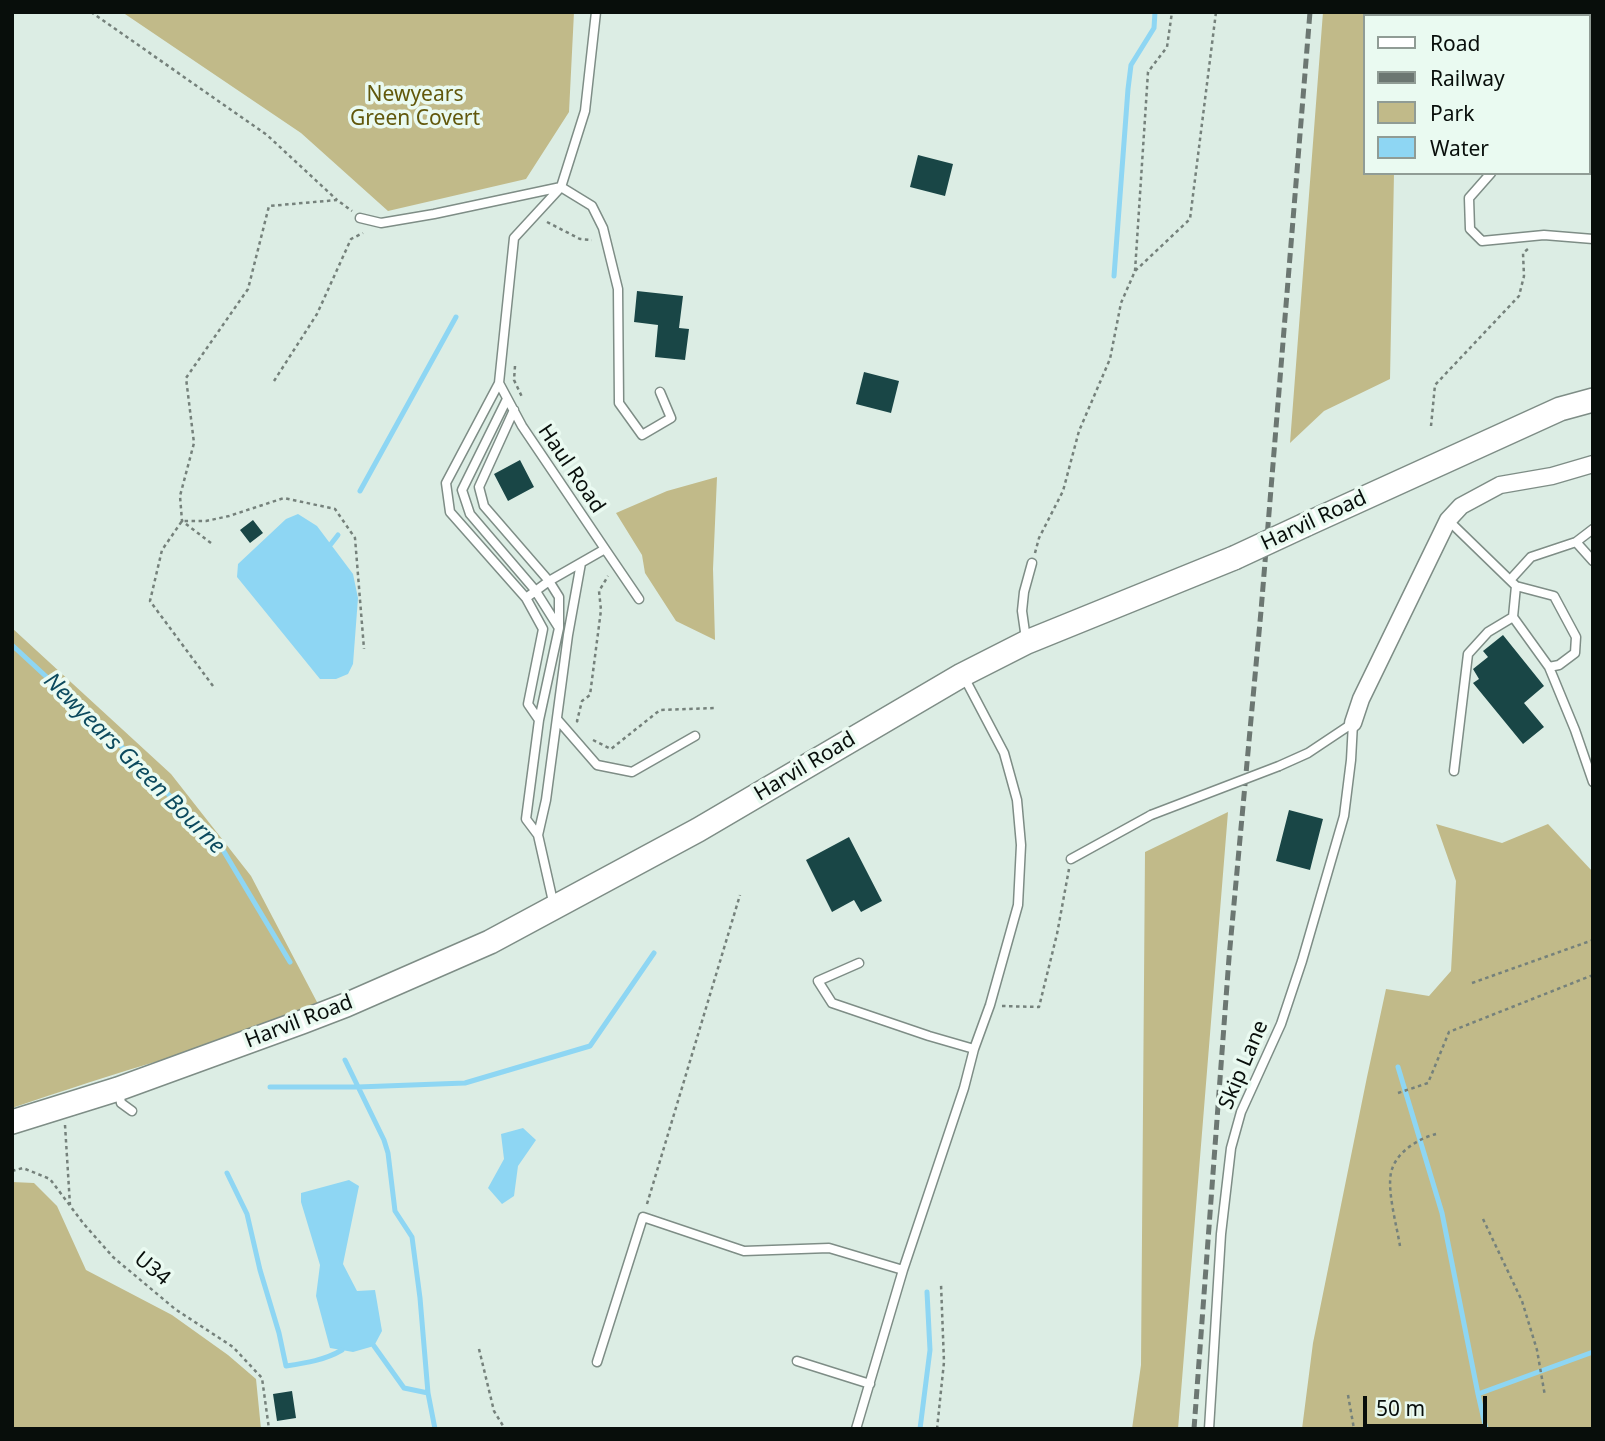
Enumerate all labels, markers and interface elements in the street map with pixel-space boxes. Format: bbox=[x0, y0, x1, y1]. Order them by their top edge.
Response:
legend bbox=[1364, 14, 1591, 175]
text: Road bbox=[1430, 29, 1480, 57]
text: Railway bbox=[1430, 64, 1505, 92]
park label: Newyears Green Covert bbox=[350, 82, 480, 132]
text: Park bbox=[1430, 99, 1474, 127]
text: Water bbox=[1430, 134, 1489, 162]
street label: Haul Road bbox=[532, 420, 610, 518]
street label: Harvil Road bbox=[1257, 486, 1371, 556]
water label: Newyears Green Bourne bbox=[38, 668, 230, 860]
street label: Harvil Road bbox=[750, 727, 860, 807]
street label: Harvil Road bbox=[242, 990, 356, 1054]
street label: Skip Lane bbox=[1214, 1017, 1274, 1113]
street label: U34 bbox=[129, 1247, 175, 1291]
scale bar bbox=[1367, 1382, 1491, 1426]
text: 50 m bbox=[1376, 1394, 1425, 1422]

